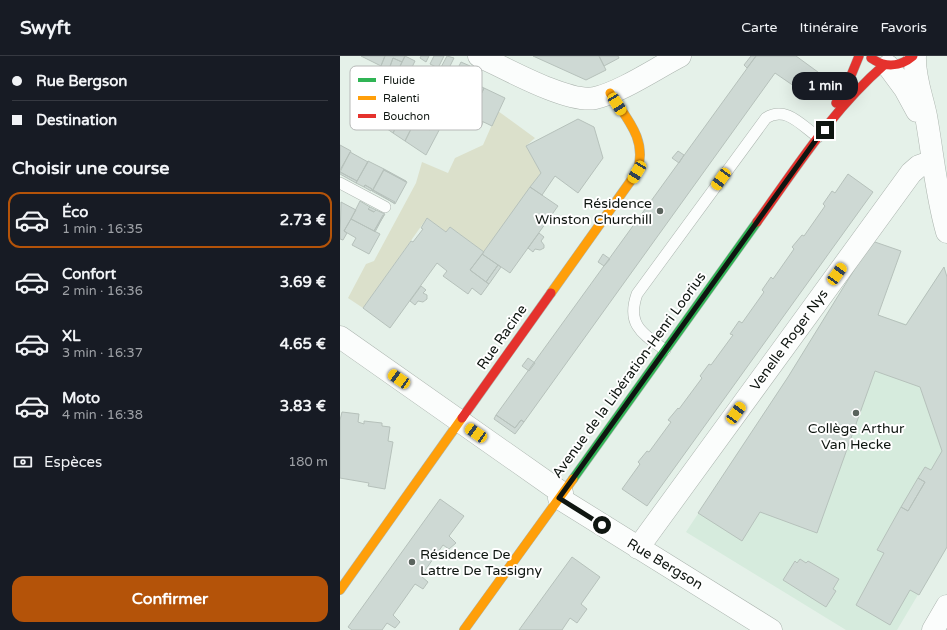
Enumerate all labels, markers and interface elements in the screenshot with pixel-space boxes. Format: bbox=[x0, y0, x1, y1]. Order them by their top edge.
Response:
text: Swyft bbox=[20, 17, 71, 39]
text: Carte bbox=[741, 19, 777, 36]
text: Itinéraire bbox=[799, 19, 858, 36]
text: Favoris bbox=[880, 19, 927, 36]
legend bbox=[350, 66, 482, 130]
text: Rue Bergson bbox=[36, 72, 127, 90]
callout: 1 min bbox=[792, 72, 858, 100]
text: Fluide bbox=[383, 74, 415, 87]
text: 1 min bbox=[808, 78, 842, 94]
car bbox=[606, 91, 628, 117]
text: Ralenti bbox=[383, 92, 420, 105]
text: Bouchon bbox=[383, 110, 430, 123]
text: Destination bbox=[36, 111, 117, 129]
route end bbox=[816, 121, 834, 139]
text: Choisir une course bbox=[12, 157, 170, 179]
car bbox=[626, 159, 648, 185]
car bbox=[709, 166, 733, 192]
place label: Résidence Winston Churchill bbox=[535, 195, 652, 228]
icon: car bbox=[14, 202, 50, 238]
text: Éco bbox=[62, 203, 88, 221]
marker: Résidence Winston Churchill bbox=[655, 206, 665, 216]
text: 2.73 € bbox=[280, 211, 326, 229]
text: 1 min · 16:35 bbox=[62, 221, 143, 237]
car bbox=[825, 261, 849, 287]
icon: car bbox=[14, 264, 50, 300]
text: Confort bbox=[62, 265, 116, 283]
street label: Avenue de la Libération-Henri Loorius bbox=[548, 268, 710, 481]
text: 3.69 € bbox=[280, 273, 326, 291]
text: 2 min · 16:36 bbox=[62, 283, 143, 299]
street label: Venelle Roger Nys bbox=[746, 286, 832, 394]
street label: Rue Racine bbox=[473, 301, 531, 373]
icon: car bbox=[14, 326, 50, 362]
text: XL bbox=[62, 327, 81, 345]
text: 4.65 € bbox=[280, 335, 326, 353]
text: 3 min · 16:37 bbox=[62, 345, 143, 361]
car bbox=[386, 367, 412, 391]
icon: car bbox=[14, 388, 50, 424]
text: Moto bbox=[62, 389, 100, 407]
text: 3.83 € bbox=[280, 397, 326, 415]
car bbox=[724, 400, 748, 426]
text: 4 min · 16:38 bbox=[62, 407, 143, 423]
marker: Collège Arthur Van Hecke bbox=[851, 408, 861, 418]
place label: Collège Arthur Van Hecke bbox=[808, 420, 905, 453]
car bbox=[463, 421, 489, 445]
icon: cash bbox=[12, 451, 34, 473]
text: Espèces bbox=[44, 453, 102, 471]
text: 180 m bbox=[288, 454, 328, 470]
route start bbox=[593, 516, 611, 534]
street label: Rue Bergson bbox=[624, 535, 706, 593]
place label: Résidence De Lattre De Tassigny bbox=[420, 546, 542, 579]
marker: Résidence De Lattre De Tassigny bbox=[407, 557, 417, 567]
button: Confirmer bbox=[12, 576, 328, 622]

